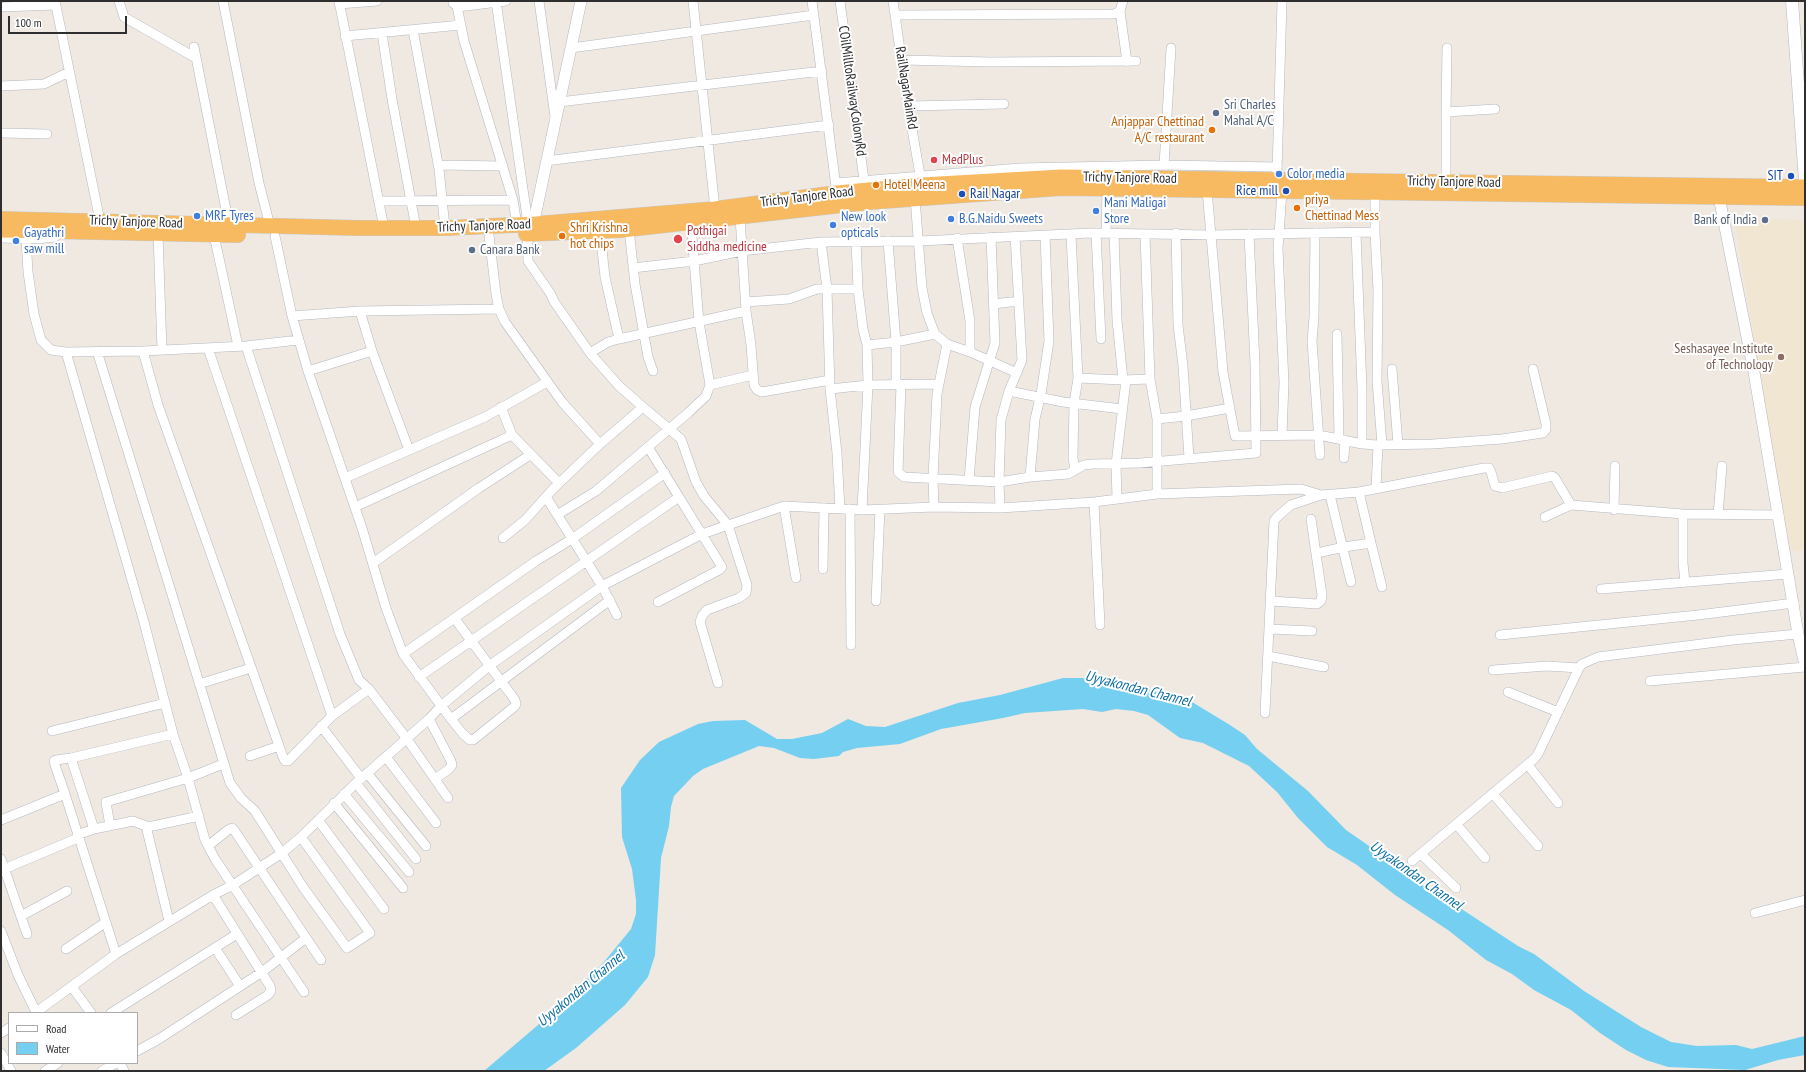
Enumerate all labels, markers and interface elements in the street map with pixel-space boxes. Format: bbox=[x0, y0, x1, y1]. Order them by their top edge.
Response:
scale bar bbox=[10, 8, 129, 34]
text: 100 m bbox=[15, 15, 42, 30]
street label: COilMilltoRailwayColonyRd bbox=[835, 25, 869, 157]
street label: RailNagarMainRd bbox=[891, 45, 921, 131]
place label: Sri Charles Mahal A/C bbox=[1224, 97, 1276, 130]
marker: Sri Charles Mahal A/C bbox=[1211, 108, 1221, 118]
place label: Anjappar Chettinad A/C restaurant bbox=[1111, 114, 1204, 146]
marker: Anjappar Chettinad A/C restaurant bbox=[1207, 125, 1217, 135]
place label: MedPlus bbox=[942, 152, 983, 168]
marker: MedPlus bbox=[929, 155, 939, 165]
place label: Color media bbox=[1287, 166, 1345, 182]
place label: SIT bbox=[1767, 168, 1783, 184]
street label: Trichy Tanjore Road bbox=[1083, 169, 1177, 187]
marker: Color media bbox=[1274, 169, 1284, 179]
marker: SIT bbox=[1786, 171, 1796, 181]
street label: Trichy Tanjore Road bbox=[1407, 173, 1501, 191]
place label: Hotel Meena bbox=[884, 177, 945, 193]
marker: Hotel Meena bbox=[871, 180, 881, 190]
street label: Trichy Tanjore Road bbox=[759, 183, 855, 211]
place label: Rice mill bbox=[1236, 183, 1278, 199]
place label: Rail Nagar bbox=[970, 186, 1020, 202]
marker: Rice mill bbox=[1281, 186, 1291, 196]
marker: Rail Nagar bbox=[957, 189, 967, 199]
place label: priya Chettinad Mess bbox=[1305, 192, 1379, 224]
place label: Mani Maligai Store bbox=[1104, 195, 1166, 228]
marker: priya Chettinad Mess bbox=[1292, 203, 1302, 213]
marker: Mani Maligai Store bbox=[1091, 206, 1101, 216]
place label: MRF Tyres bbox=[205, 208, 254, 224]
place label: New look opticals bbox=[841, 209, 886, 242]
marker: MRF Tyres bbox=[192, 211, 202, 221]
place label: B.G.Naidu Sweets bbox=[959, 211, 1043, 227]
street label: Trichy Tanjore Road bbox=[89, 212, 183, 232]
place label: Bank of India bbox=[1694, 212, 1757, 228]
marker: B.G.Naidu Sweets bbox=[946, 214, 956, 224]
marker: Bank of India bbox=[1760, 215, 1770, 225]
street label: Trichy Tanjore Road bbox=[437, 216, 531, 236]
place label: Shri Krishna hot chips bbox=[570, 220, 628, 252]
marker: New look opticals bbox=[828, 220, 838, 230]
place label: Pothigai Siddha medicine bbox=[687, 223, 767, 256]
place label: Gayathri saw mill bbox=[24, 225, 64, 258]
marker: Shri Krishna hot chips bbox=[557, 231, 567, 241]
marker: Pothigai Siddha medicine bbox=[672, 233, 684, 245]
marker: Gayathri saw mill bbox=[11, 236, 21, 246]
place label: Canara Bank bbox=[480, 242, 540, 258]
marker: Canara Bank bbox=[467, 245, 477, 255]
place label: Seshasayee Institute of Technology bbox=[1674, 341, 1773, 374]
marker: Seshasayee Institute of Technology bbox=[1776, 352, 1786, 362]
water label: Uyyakondan Channel bbox=[1083, 667, 1193, 711]
water label: Uyyakondan Channel bbox=[1366, 837, 1466, 915]
water label: Uyyakondan Channel bbox=[534, 947, 628, 1031]
legend bbox=[8, 1012, 138, 1064]
text: Road bbox=[46, 1021, 66, 1036]
text: Water bbox=[46, 1041, 70, 1056]

